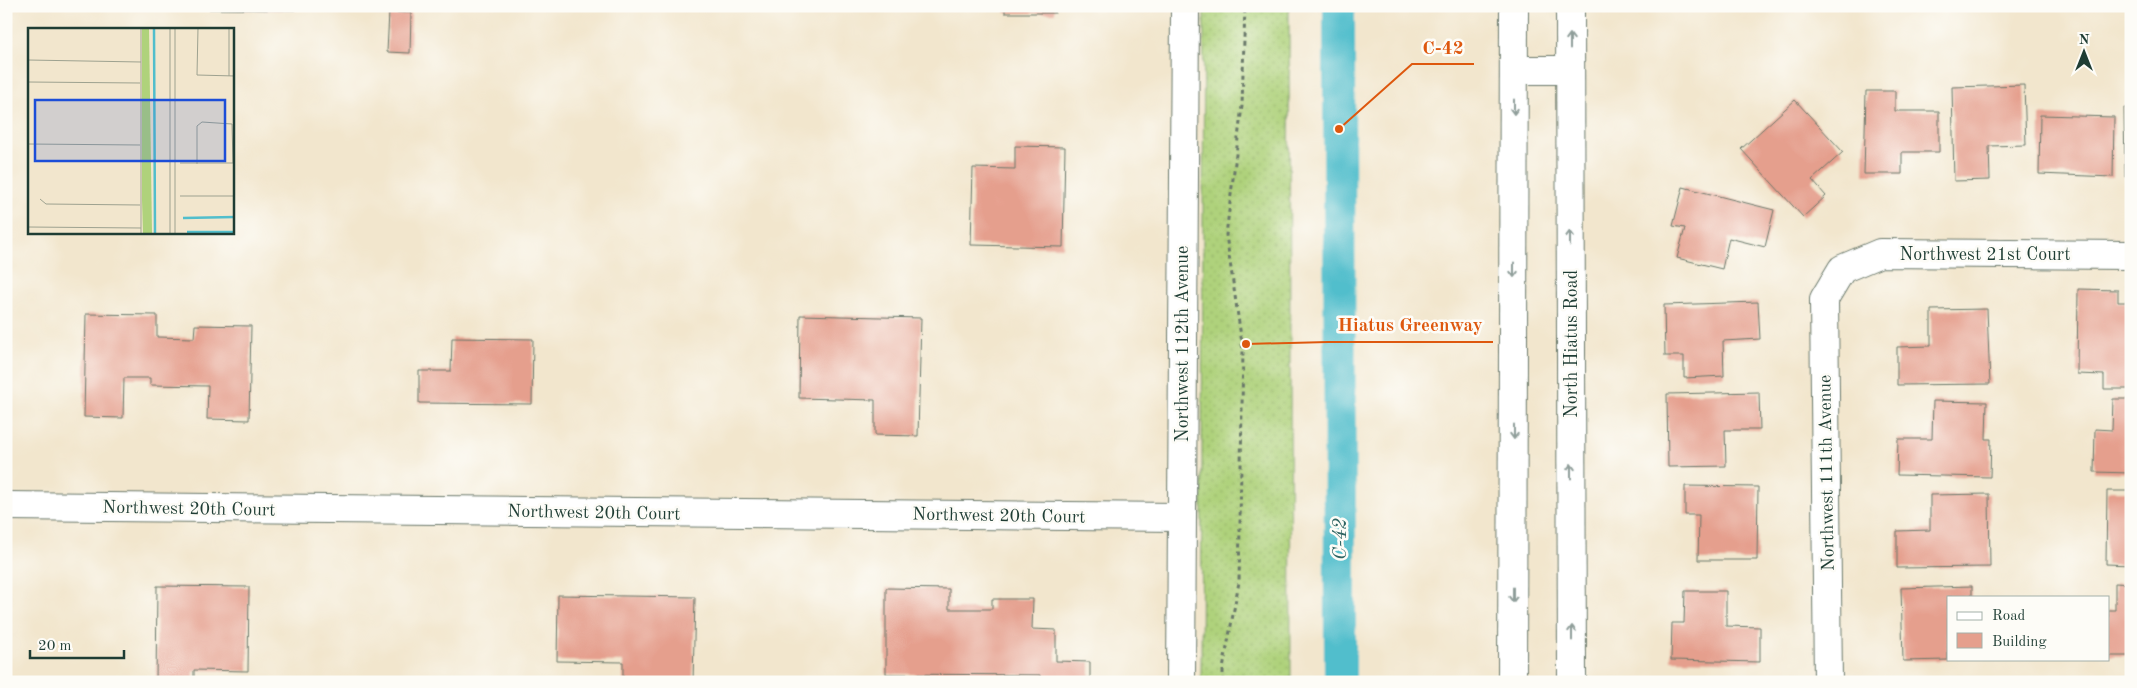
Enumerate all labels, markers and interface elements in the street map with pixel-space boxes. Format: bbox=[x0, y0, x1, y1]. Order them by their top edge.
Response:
inset map bbox=[28, 28, 234, 234]
north arrow bbox=[2060, 28, 2110, 78]
callout: C-42 bbox=[1412, 30, 1474, 64]
one-way arrow bbox=[1565, 33, 1575, 49]
text: N bbox=[2079, 33, 2090, 47]
text: C-42 bbox=[1422, 40, 1464, 59]
one-way arrow bbox=[1509, 99, 1519, 115]
one-way arrow bbox=[1565, 230, 1575, 246]
street label: Northwest 112th Avenue bbox=[1174, 246, 1192, 442]
street label: Northwest 21st Court bbox=[1899, 246, 2071, 264]
one-way arrow bbox=[1509, 262, 1519, 278]
street label: North Hiatus Road bbox=[1563, 270, 1581, 418]
callout: Hiatus Greenway bbox=[1328, 308, 1493, 342]
text: Hiatus Greenway bbox=[1337, 317, 1483, 336]
street label: Northwest 111th Avenue bbox=[1816, 375, 1838, 571]
one-way arrow bbox=[1509, 424, 1519, 440]
one-way arrow bbox=[1566, 463, 1576, 479]
street label: Northwest 20th Court bbox=[102, 498, 276, 520]
street label: Northwest 20th Court bbox=[507, 502, 681, 524]
street label: Northwest 20th Court bbox=[912, 505, 1086, 527]
water label: C-42 bbox=[1332, 518, 1351, 560]
one-way arrow bbox=[1508, 586, 1518, 603]
legend bbox=[1947, 596, 2110, 660]
text: Road bbox=[1992, 609, 2026, 624]
one-way arrow bbox=[1567, 625, 1577, 642]
scale bar bbox=[30, 628, 124, 660]
text: Building bbox=[1992, 635, 2047, 650]
text: 20 m bbox=[38, 639, 72, 654]

